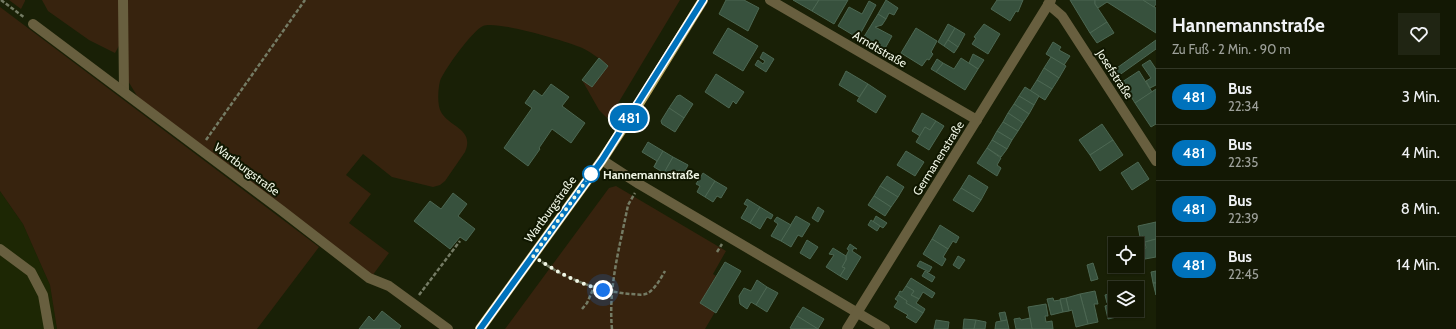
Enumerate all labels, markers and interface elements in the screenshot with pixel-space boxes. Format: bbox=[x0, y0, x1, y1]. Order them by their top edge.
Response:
button: heart bbox=[1398, 13, 1440, 55]
text: Hannemannstraße bbox=[1172, 14, 1325, 37]
street label: Arndtstraße bbox=[850, 27, 910, 71]
text: Zu Fuß · 2 Min. · 90 m bbox=[1172, 41, 1291, 57]
street label: Josefstraße bbox=[1093, 46, 1137, 102]
text: Bus bbox=[1228, 80, 1252, 98]
text: 481 bbox=[1183, 88, 1205, 106]
text: 3 Min. bbox=[1402, 88, 1440, 106]
text: 22:34 bbox=[1228, 98, 1259, 114]
line badge: 481 bbox=[606, 105, 652, 131]
text: 481 bbox=[618, 109, 640, 127]
street label: Germanenstraße bbox=[909, 118, 967, 198]
text: Bus bbox=[1228, 136, 1252, 154]
street label: Wartburgstraße bbox=[211, 139, 283, 199]
text: 481 bbox=[1183, 144, 1205, 162]
text: 4 Min. bbox=[1401, 144, 1440, 162]
text: 22:35 bbox=[1228, 154, 1258, 170]
marker: Hannemannstraße bbox=[582, 165, 600, 183]
place label: Hannemannstraße bbox=[603, 167, 699, 182]
street label: Wartburgstraße bbox=[521, 173, 579, 245]
text: Bus bbox=[1228, 192, 1252, 210]
text: 481 bbox=[1183, 200, 1205, 218]
text: 8 Min. bbox=[1401, 200, 1440, 218]
text: 22:39 bbox=[1228, 210, 1259, 226]
map controls bbox=[1108, 237, 1144, 317]
button: locate bbox=[1108, 237, 1144, 273]
text: Bus bbox=[1228, 248, 1252, 266]
text: 481 bbox=[1183, 256, 1205, 274]
text: 14 Min. bbox=[1396, 256, 1440, 274]
text: 22:45 bbox=[1228, 266, 1259, 282]
your location bbox=[593, 280, 613, 300]
button: layers bbox=[1108, 281, 1144, 317]

